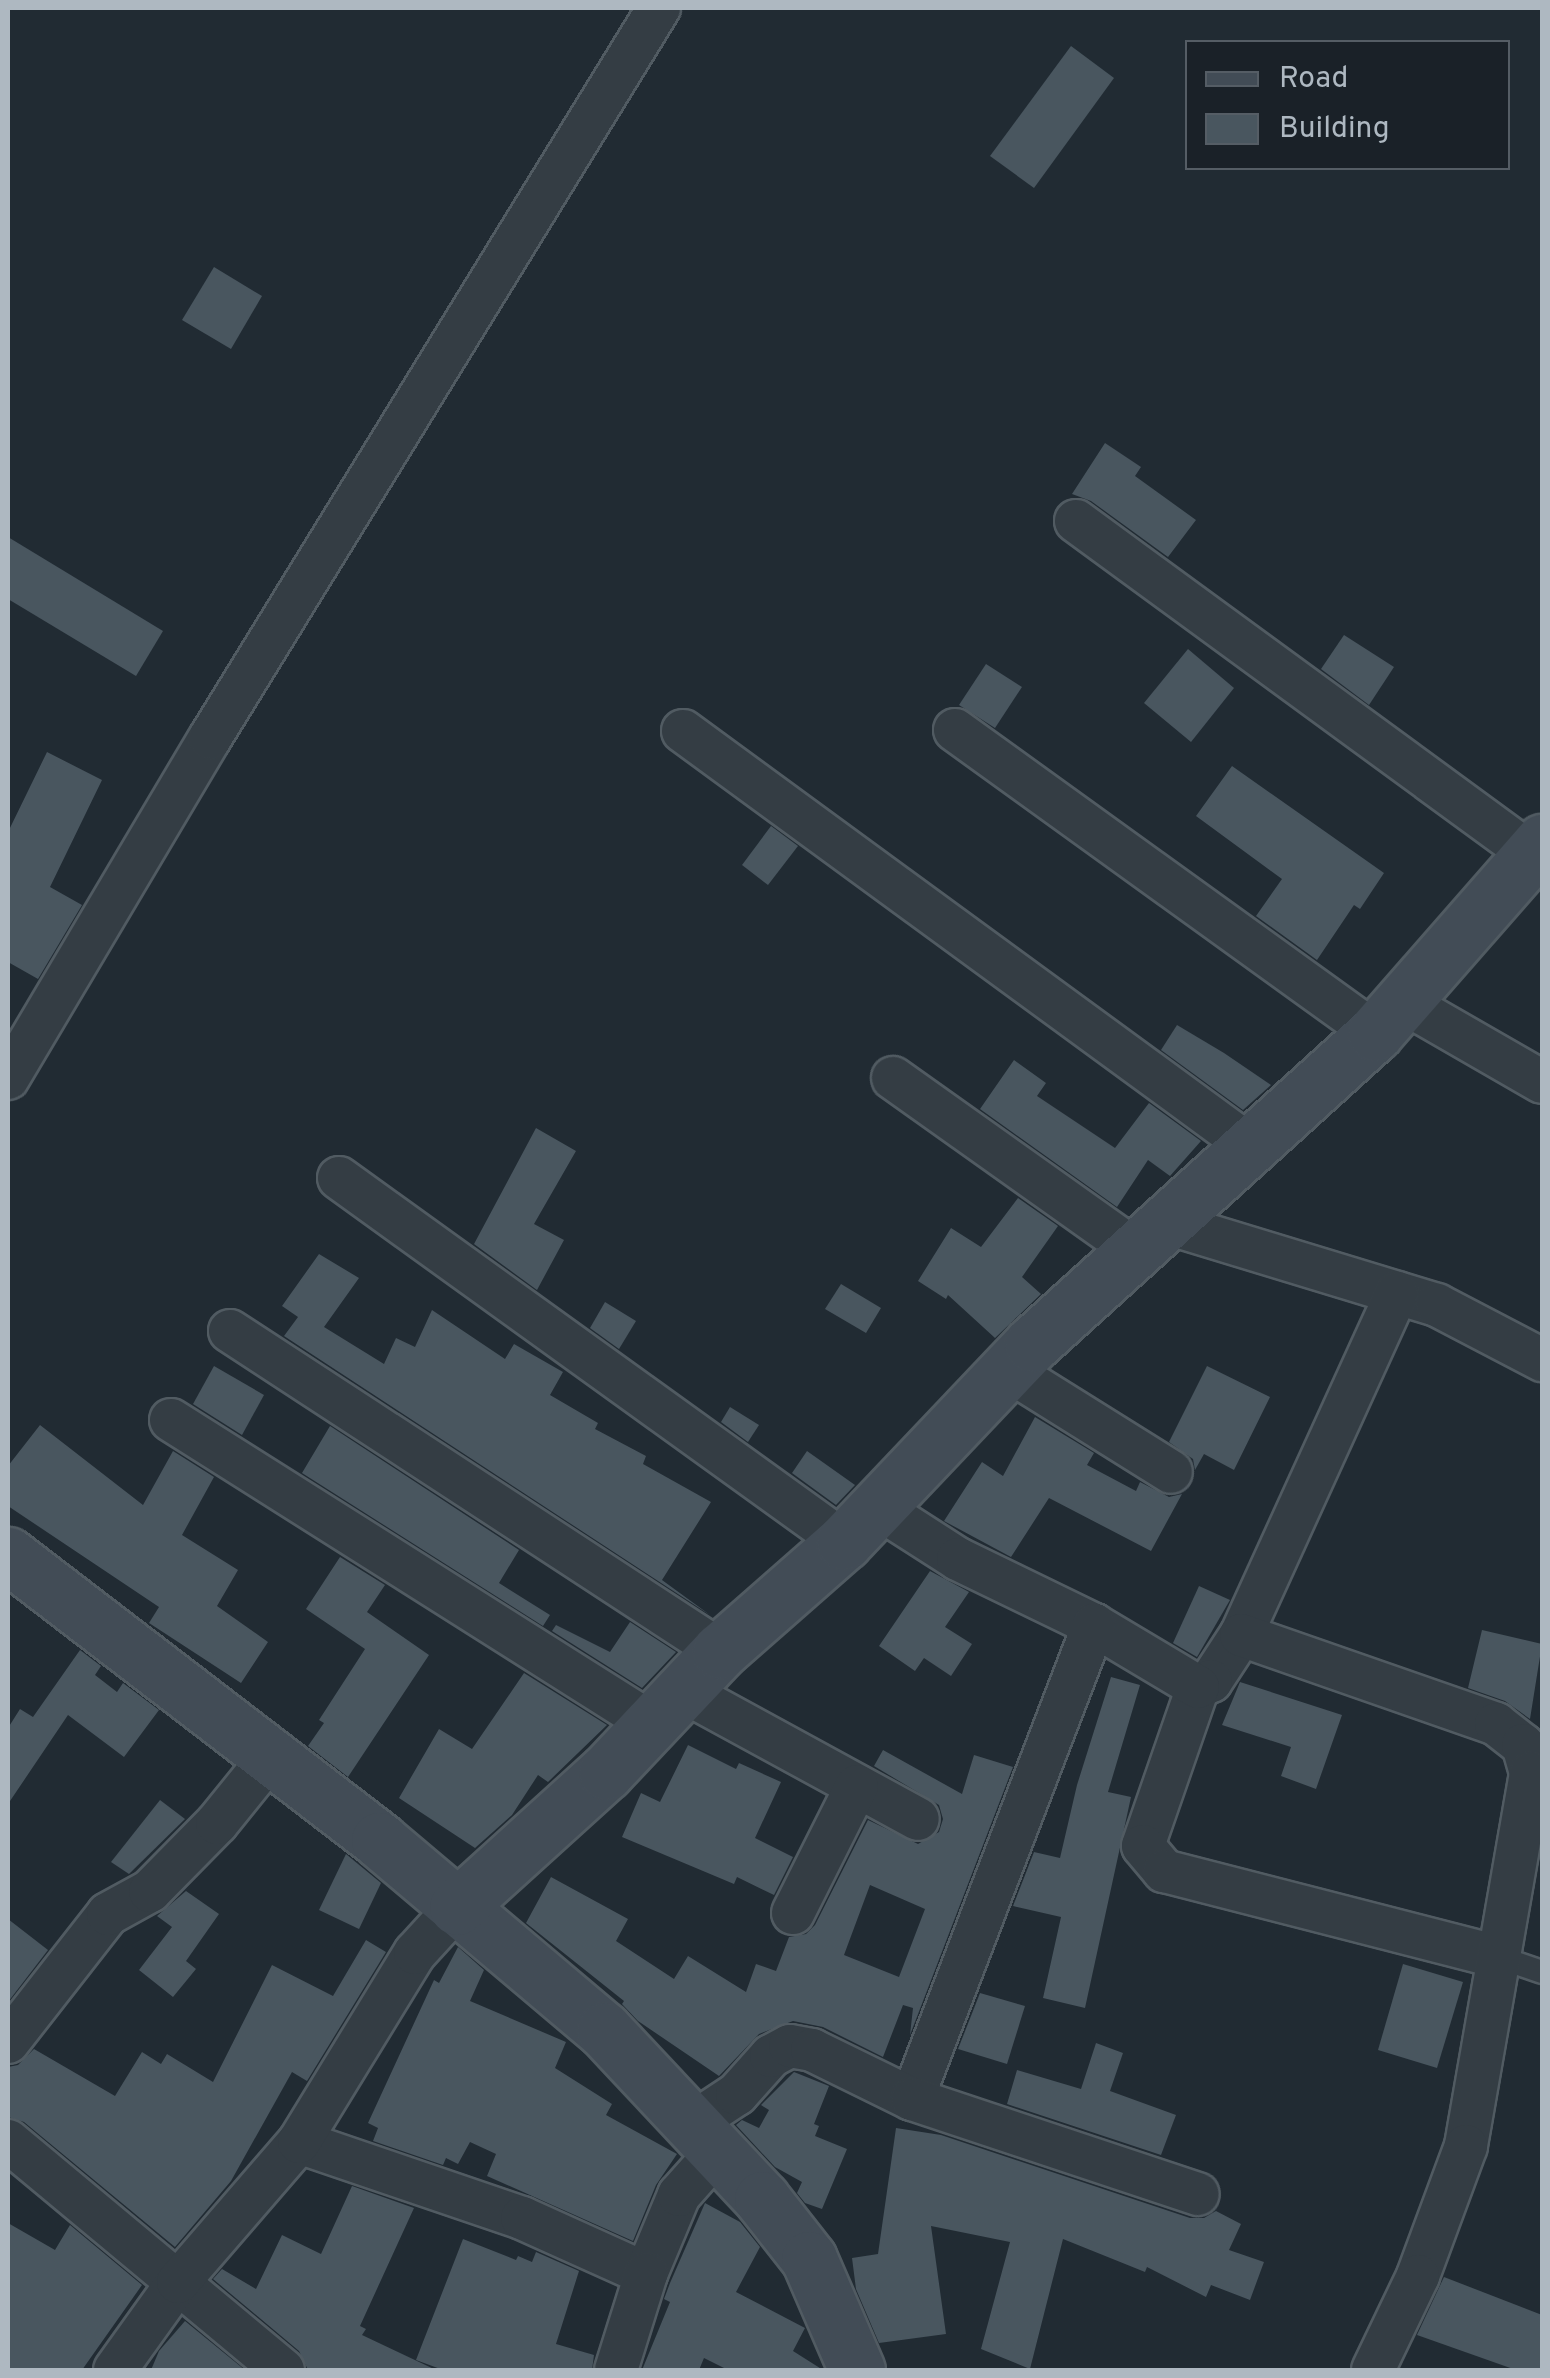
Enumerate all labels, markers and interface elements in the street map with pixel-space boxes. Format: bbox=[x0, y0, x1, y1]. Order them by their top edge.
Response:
legend bbox=[1185, 40, 1510, 170]
text: Road bbox=[1279, 61, 1348, 98]
text: Building bbox=[1279, 111, 1390, 148]

